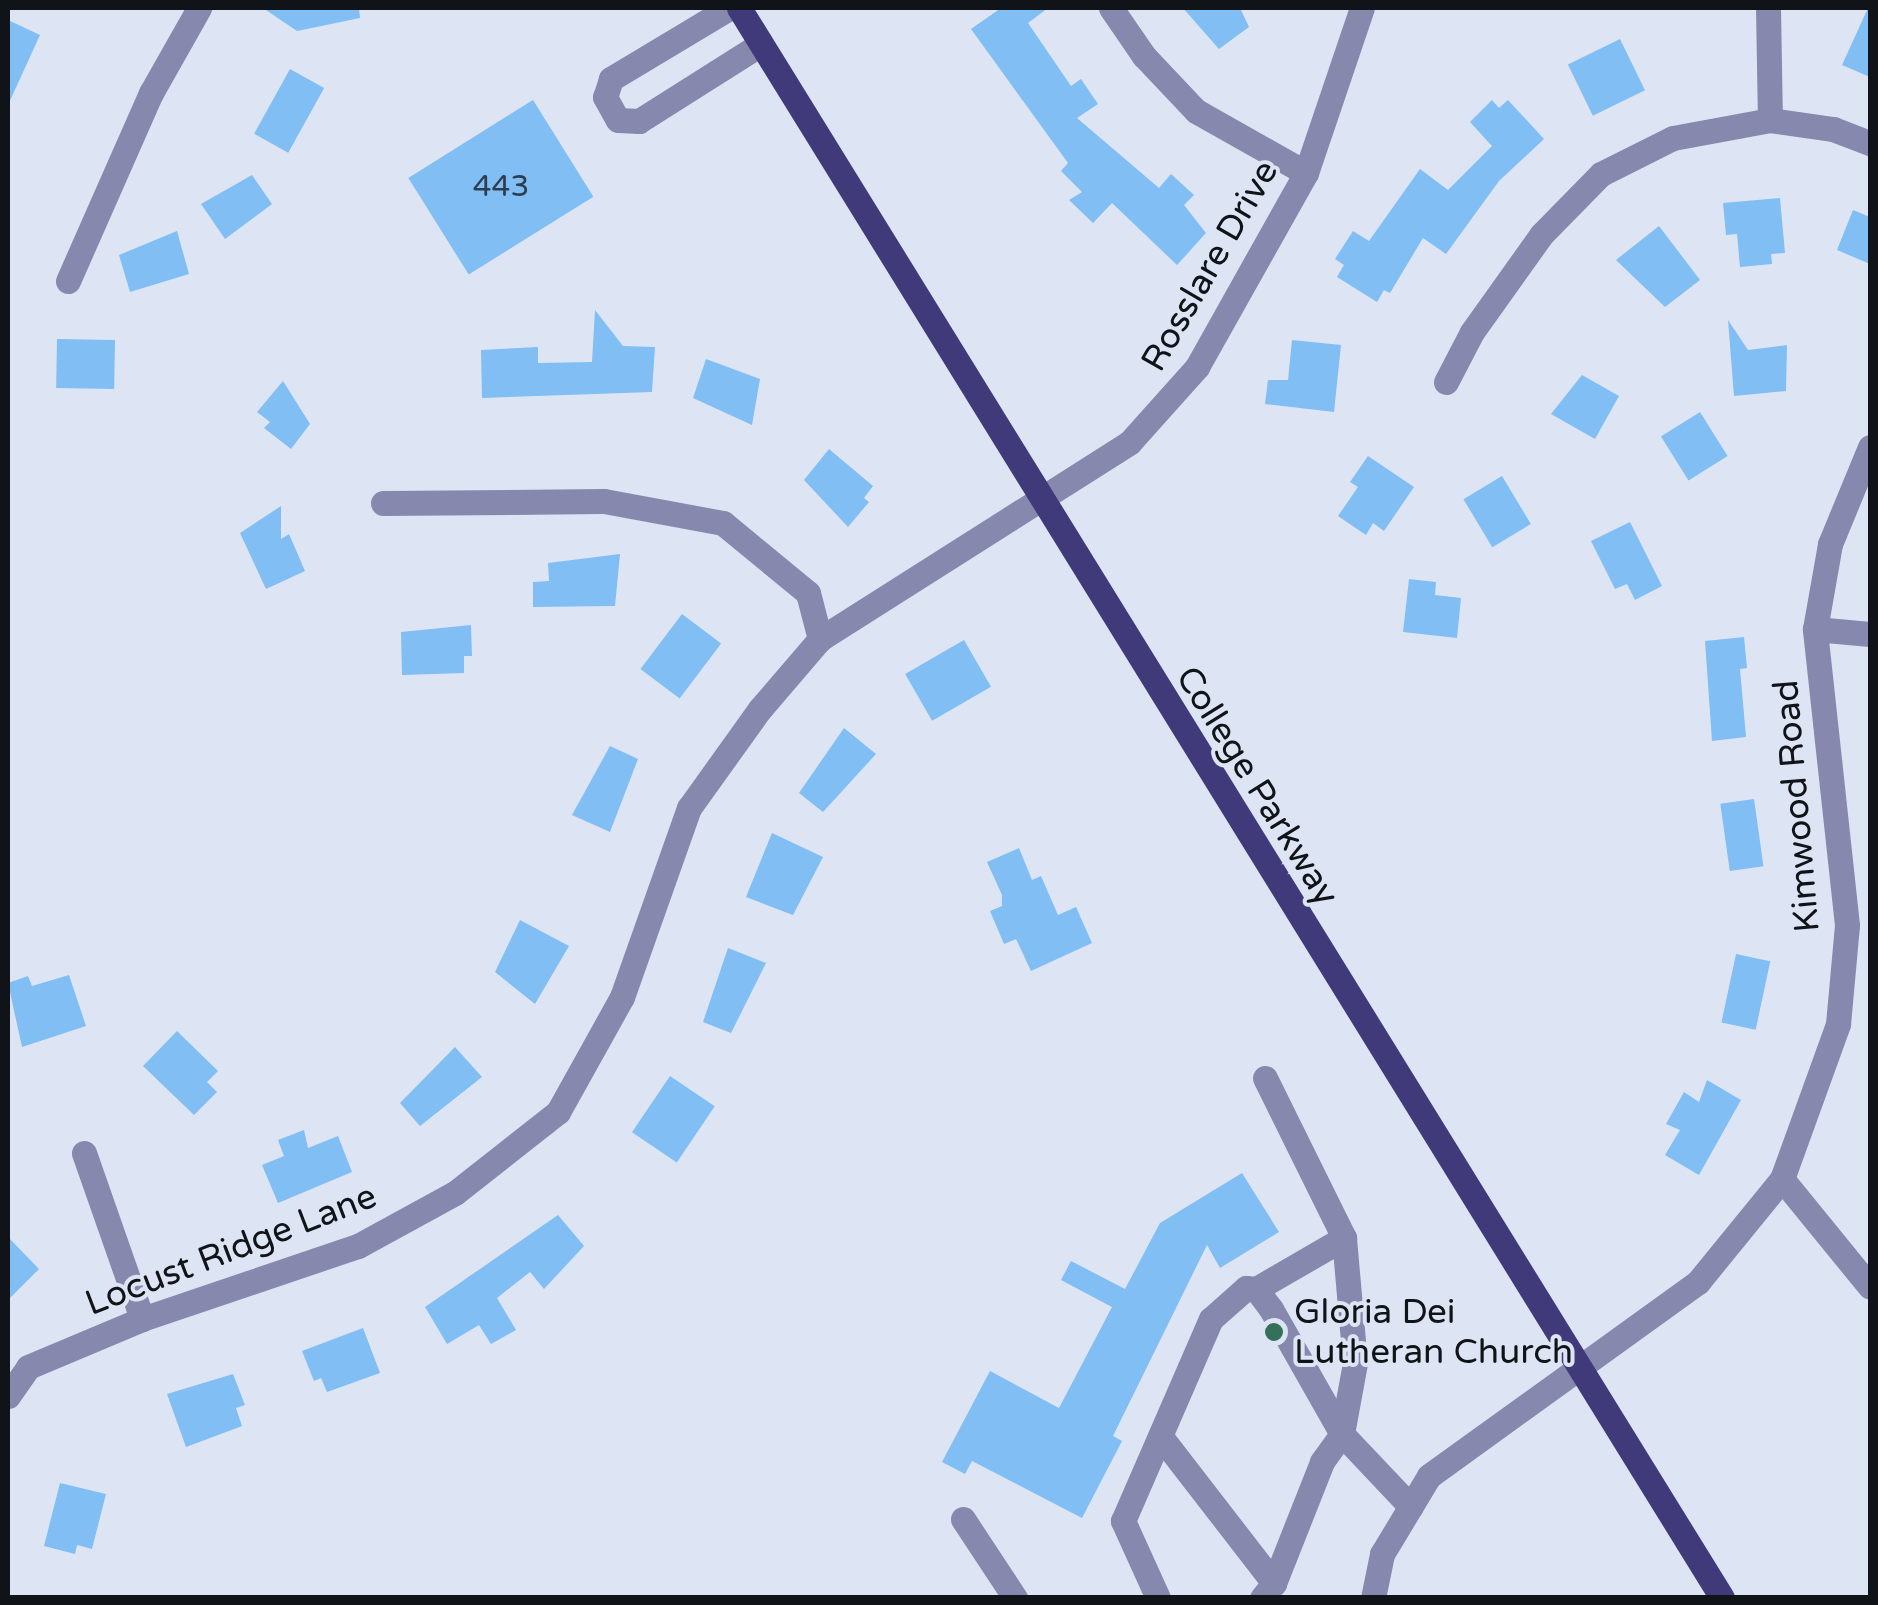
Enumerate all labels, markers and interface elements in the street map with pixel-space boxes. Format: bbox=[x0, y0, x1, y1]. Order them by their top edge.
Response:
street label: Rosslare Drive bbox=[1133, 153, 1287, 379]
house number: 443 bbox=[473, 169, 529, 205]
street label: College Parkway bbox=[1167, 659, 1347, 913]
street label: Kimwood Road bbox=[1765, 678, 1829, 934]
street label: Locust Ridge Lane bbox=[80, 1175, 382, 1325]
place label: Gloria Dei Lutheran Church bbox=[1294, 1291, 1573, 1373]
marker: Gloria Dei Lutheran Church bbox=[1263, 1321, 1285, 1343]

